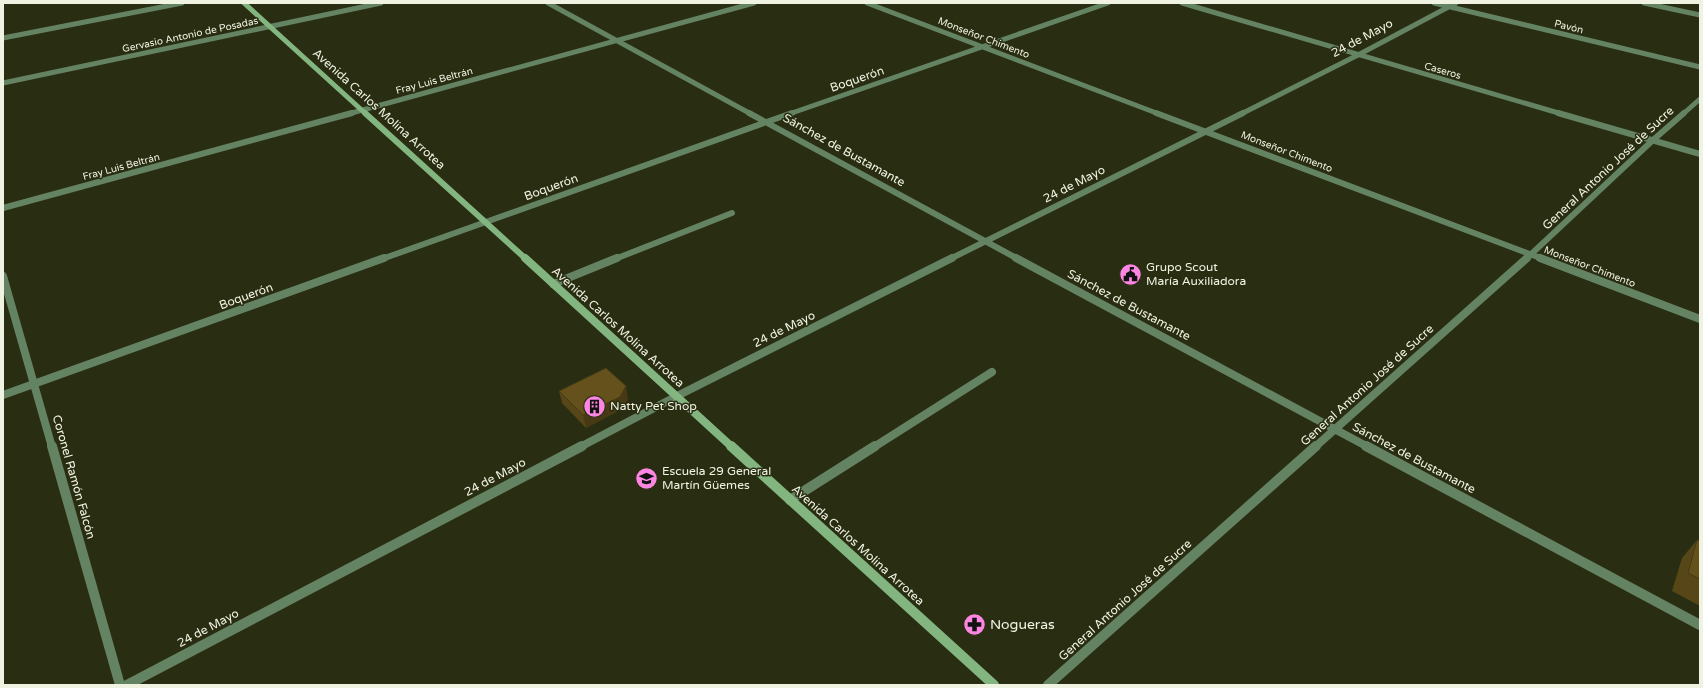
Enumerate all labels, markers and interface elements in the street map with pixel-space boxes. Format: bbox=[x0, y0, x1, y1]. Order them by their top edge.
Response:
street label: Gervasio Antonio de Posadas bbox=[121, 15, 259, 55]
street label: Monseñor Chimento bbox=[936, 15, 1031, 61]
street label: 24 de Mayo bbox=[1329, 16, 1395, 60]
street label: Pavón bbox=[1553, 18, 1584, 36]
street label: Avenida Carlos Molina Arrotea bbox=[310, 46, 448, 172]
street label: Caseros bbox=[1423, 60, 1463, 82]
street label: Boquerón bbox=[828, 63, 886, 95]
street label: Fray Luis Beltrán bbox=[394, 65, 474, 97]
street label: General Antonio José de Sucre bbox=[1540, 103, 1677, 233]
street label: Sánchez de Bustamante bbox=[781, 111, 908, 190]
street label: Monseñor Chimento bbox=[1239, 129, 1334, 175]
street label: Fray Luis Beltrán bbox=[81, 151, 161, 183]
street label: 24 de Mayo bbox=[1041, 162, 1107, 206]
street label: Boquerón bbox=[522, 171, 580, 203]
street label: Monseñor Chimento bbox=[1542, 244, 1637, 290]
place label: Grupo Scout María Auxiliadora bbox=[1146, 260, 1246, 288]
public building icon: Grupo Scout María Auxiliadora bbox=[1117, 261, 1143, 287]
street label: Avenida Carlos Molina Arrotea bbox=[549, 264, 687, 390]
street label: Sánchez de Bustamante bbox=[1065, 267, 1193, 344]
street label: Boquerón bbox=[217, 280, 275, 312]
street label: 24 de Mayo bbox=[751, 308, 817, 350]
street label: General Antonio José de Sucre bbox=[1298, 321, 1437, 448]
building icon: Natty Pet Shop bbox=[582, 393, 608, 419]
place label: Natty Pet Shop bbox=[610, 399, 697, 413]
street label: Coronel Ramón Falcón bbox=[50, 413, 98, 541]
street label: Sánchez de Bustamante bbox=[1350, 420, 1478, 497]
street label: 24 de Mayo bbox=[462, 455, 528, 499]
place label: Escuela 29 General Martín Güemes bbox=[662, 464, 771, 492]
school or university icon: Escuela 29 General Martín Güemes bbox=[634, 465, 660, 491]
street label: Avenida Carlos Molina Arrotea bbox=[789, 482, 927, 608]
street label: General Antonio José de Sucre bbox=[1056, 536, 1195, 663]
street label: 24 de Mayo bbox=[175, 606, 241, 650]
pharmacy icon: Nogueras bbox=[961, 611, 987, 637]
place label: Nogueras bbox=[990, 616, 1055, 633]

